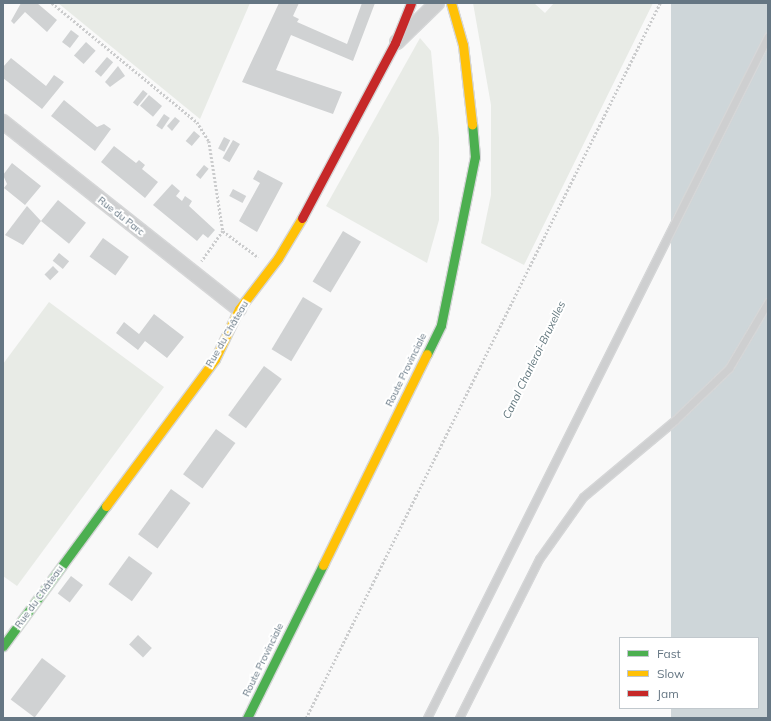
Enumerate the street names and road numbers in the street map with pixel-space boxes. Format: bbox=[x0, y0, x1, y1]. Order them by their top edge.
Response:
street label: Rue du Parc bbox=[95, 194, 147, 238]
street label: Rue du Château bbox=[203, 299, 251, 369]
street label: Route Provinciale bbox=[383, 331, 429, 409]
street label: Rue du Château bbox=[12, 563, 66, 631]
street label: Route Provinciale bbox=[240, 621, 286, 699]

